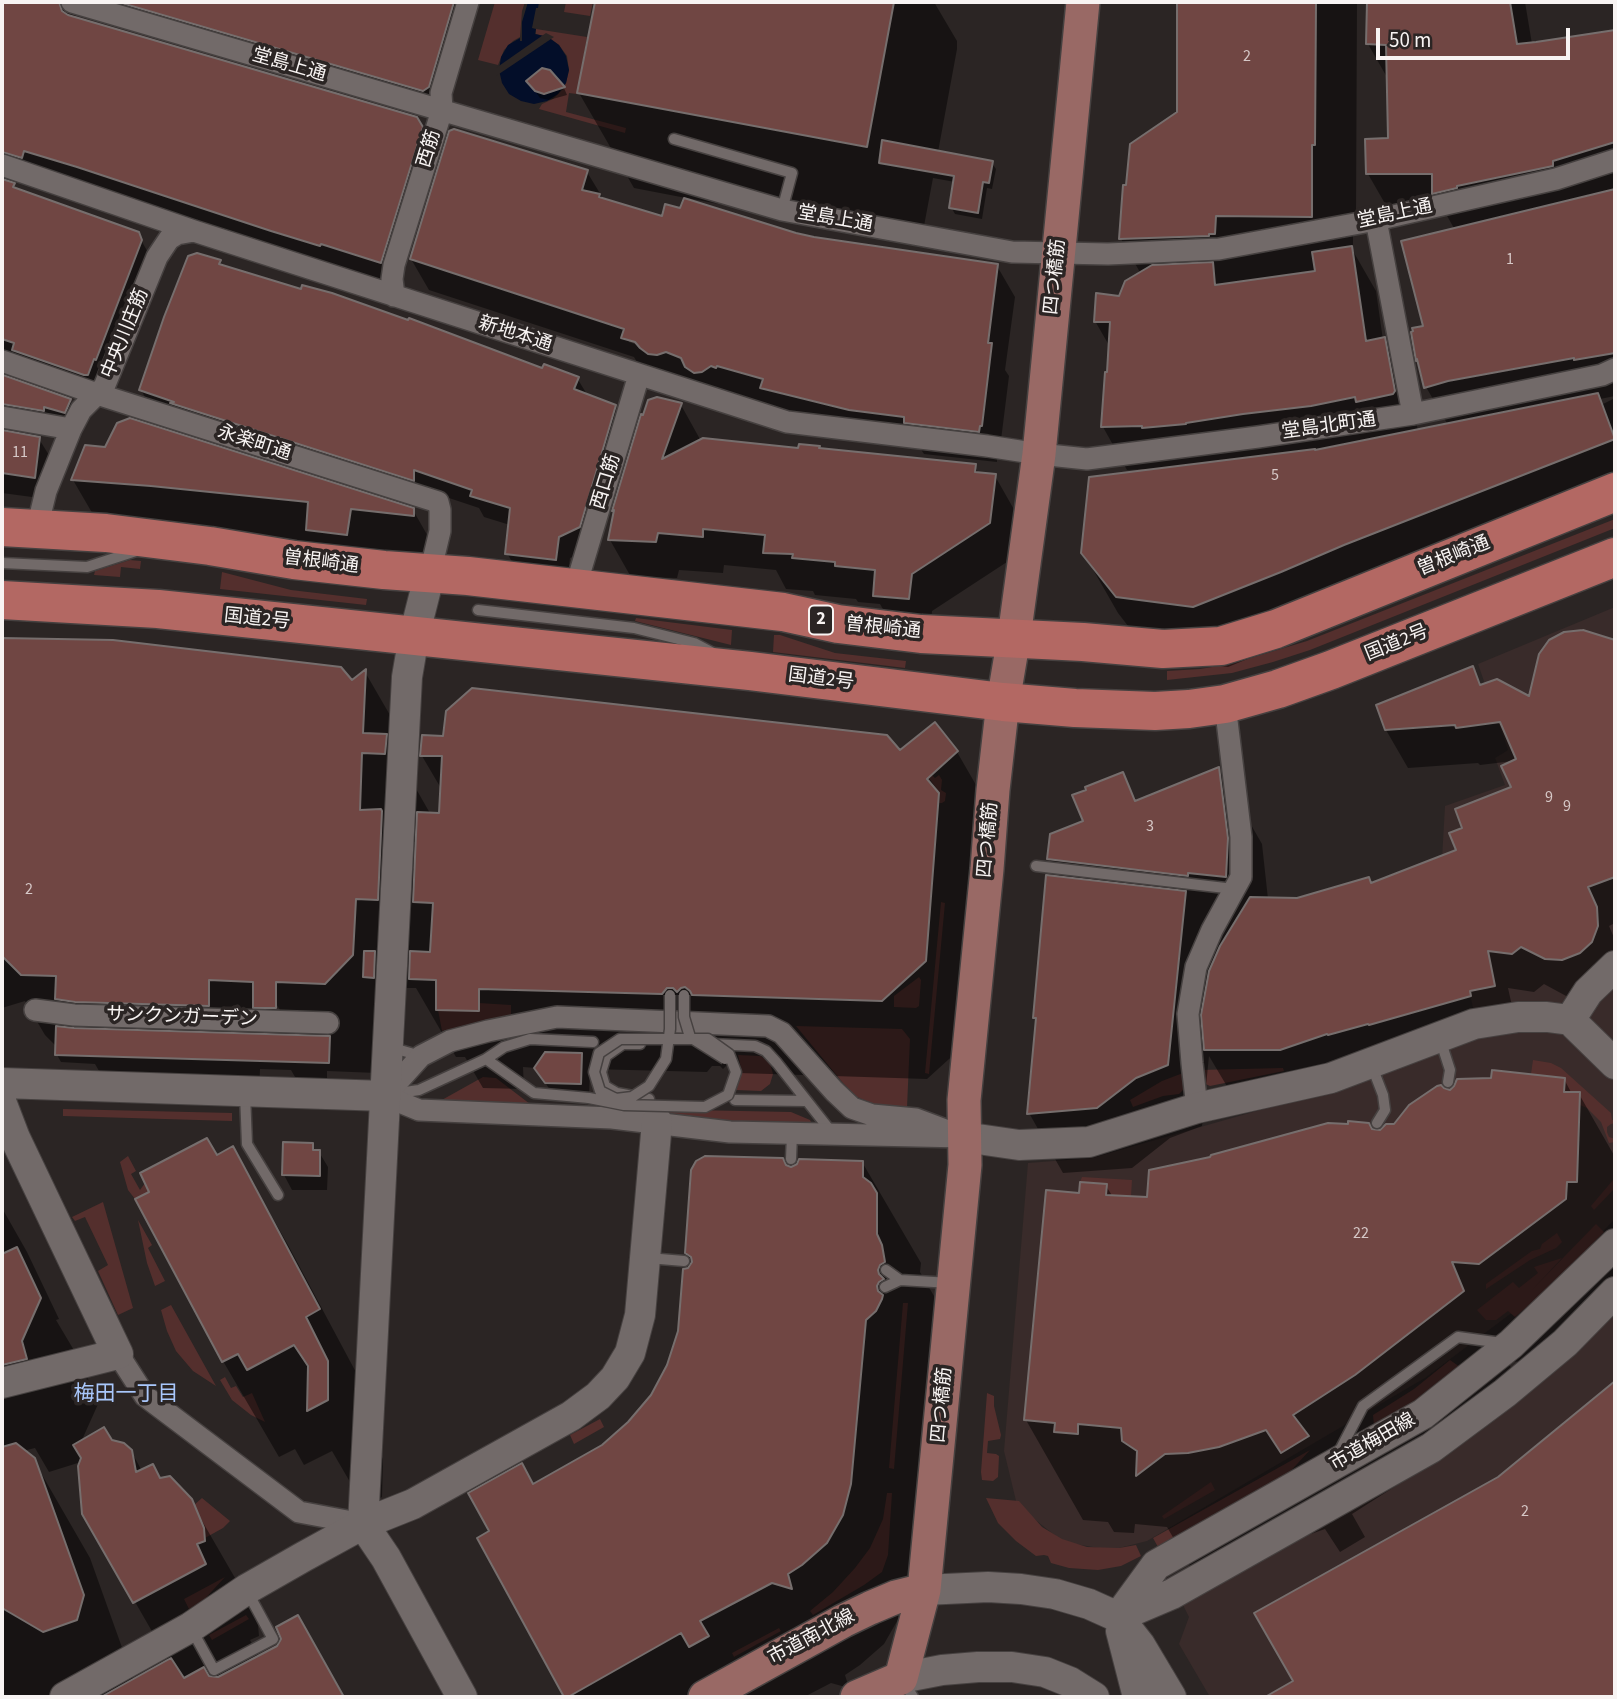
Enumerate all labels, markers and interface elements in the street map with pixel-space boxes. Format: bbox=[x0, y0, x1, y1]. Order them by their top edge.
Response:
scale bar bbox=[1379, 14, 1573, 58]
text: 50 m bbox=[1389, 25, 1431, 55]
street label: 堂島上通 bbox=[249, 45, 329, 87]
house number: 2 bbox=[1243, 47, 1251, 67]
street label: 西筋 bbox=[414, 127, 446, 171]
street label: 堂島上通 bbox=[1355, 196, 1435, 234]
street label: 堂島上通 bbox=[796, 202, 874, 238]
street label: 四つ橋筋 bbox=[1041, 238, 1071, 316]
house number: 1 bbox=[1506, 250, 1514, 270]
street label: 中央川庄筋 bbox=[98, 286, 154, 382]
street label: 新地本通 bbox=[475, 312, 555, 358]
street label: 堂島北町通 bbox=[1280, 409, 1378, 445]
street label: 永楽町通 bbox=[214, 421, 294, 467]
house number: 11 bbox=[12, 443, 28, 463]
street label: 西口筋 bbox=[588, 451, 626, 513]
house number: 5 bbox=[1271, 466, 1279, 486]
street label: 曽根崎通 bbox=[1414, 532, 1494, 582]
street label: 曽根崎通 bbox=[282, 547, 360, 579]
street label: 国道2号 bbox=[223, 605, 291, 635]
road number: 2 bbox=[809, 606, 833, 634]
street label: 曽根崎通 bbox=[844, 614, 922, 644]
street label: 国道2号 bbox=[1362, 621, 1432, 667]
street label: 国道2号 bbox=[787, 665, 855, 695]
house number: 9 bbox=[1545, 788, 1553, 808]
house number: 9 bbox=[1563, 797, 1571, 817]
street label: 四つ橋筋 bbox=[974, 801, 1004, 879]
house number: 3 bbox=[1146, 817, 1154, 837]
house number: 2 bbox=[25, 880, 33, 900]
street label: サンクンガーデン bbox=[106, 1004, 258, 1032]
house number: 22 bbox=[1353, 1224, 1369, 1244]
street label: 四つ橋筋 bbox=[928, 1366, 958, 1444]
district label: 梅田一丁目 bbox=[74, 1382, 178, 1408]
street label: 市道梅田線 bbox=[1326, 1409, 1420, 1477]
house number: 2 bbox=[1521, 1502, 1529, 1522]
street label: 市道南北線 bbox=[765, 1606, 859, 1670]

